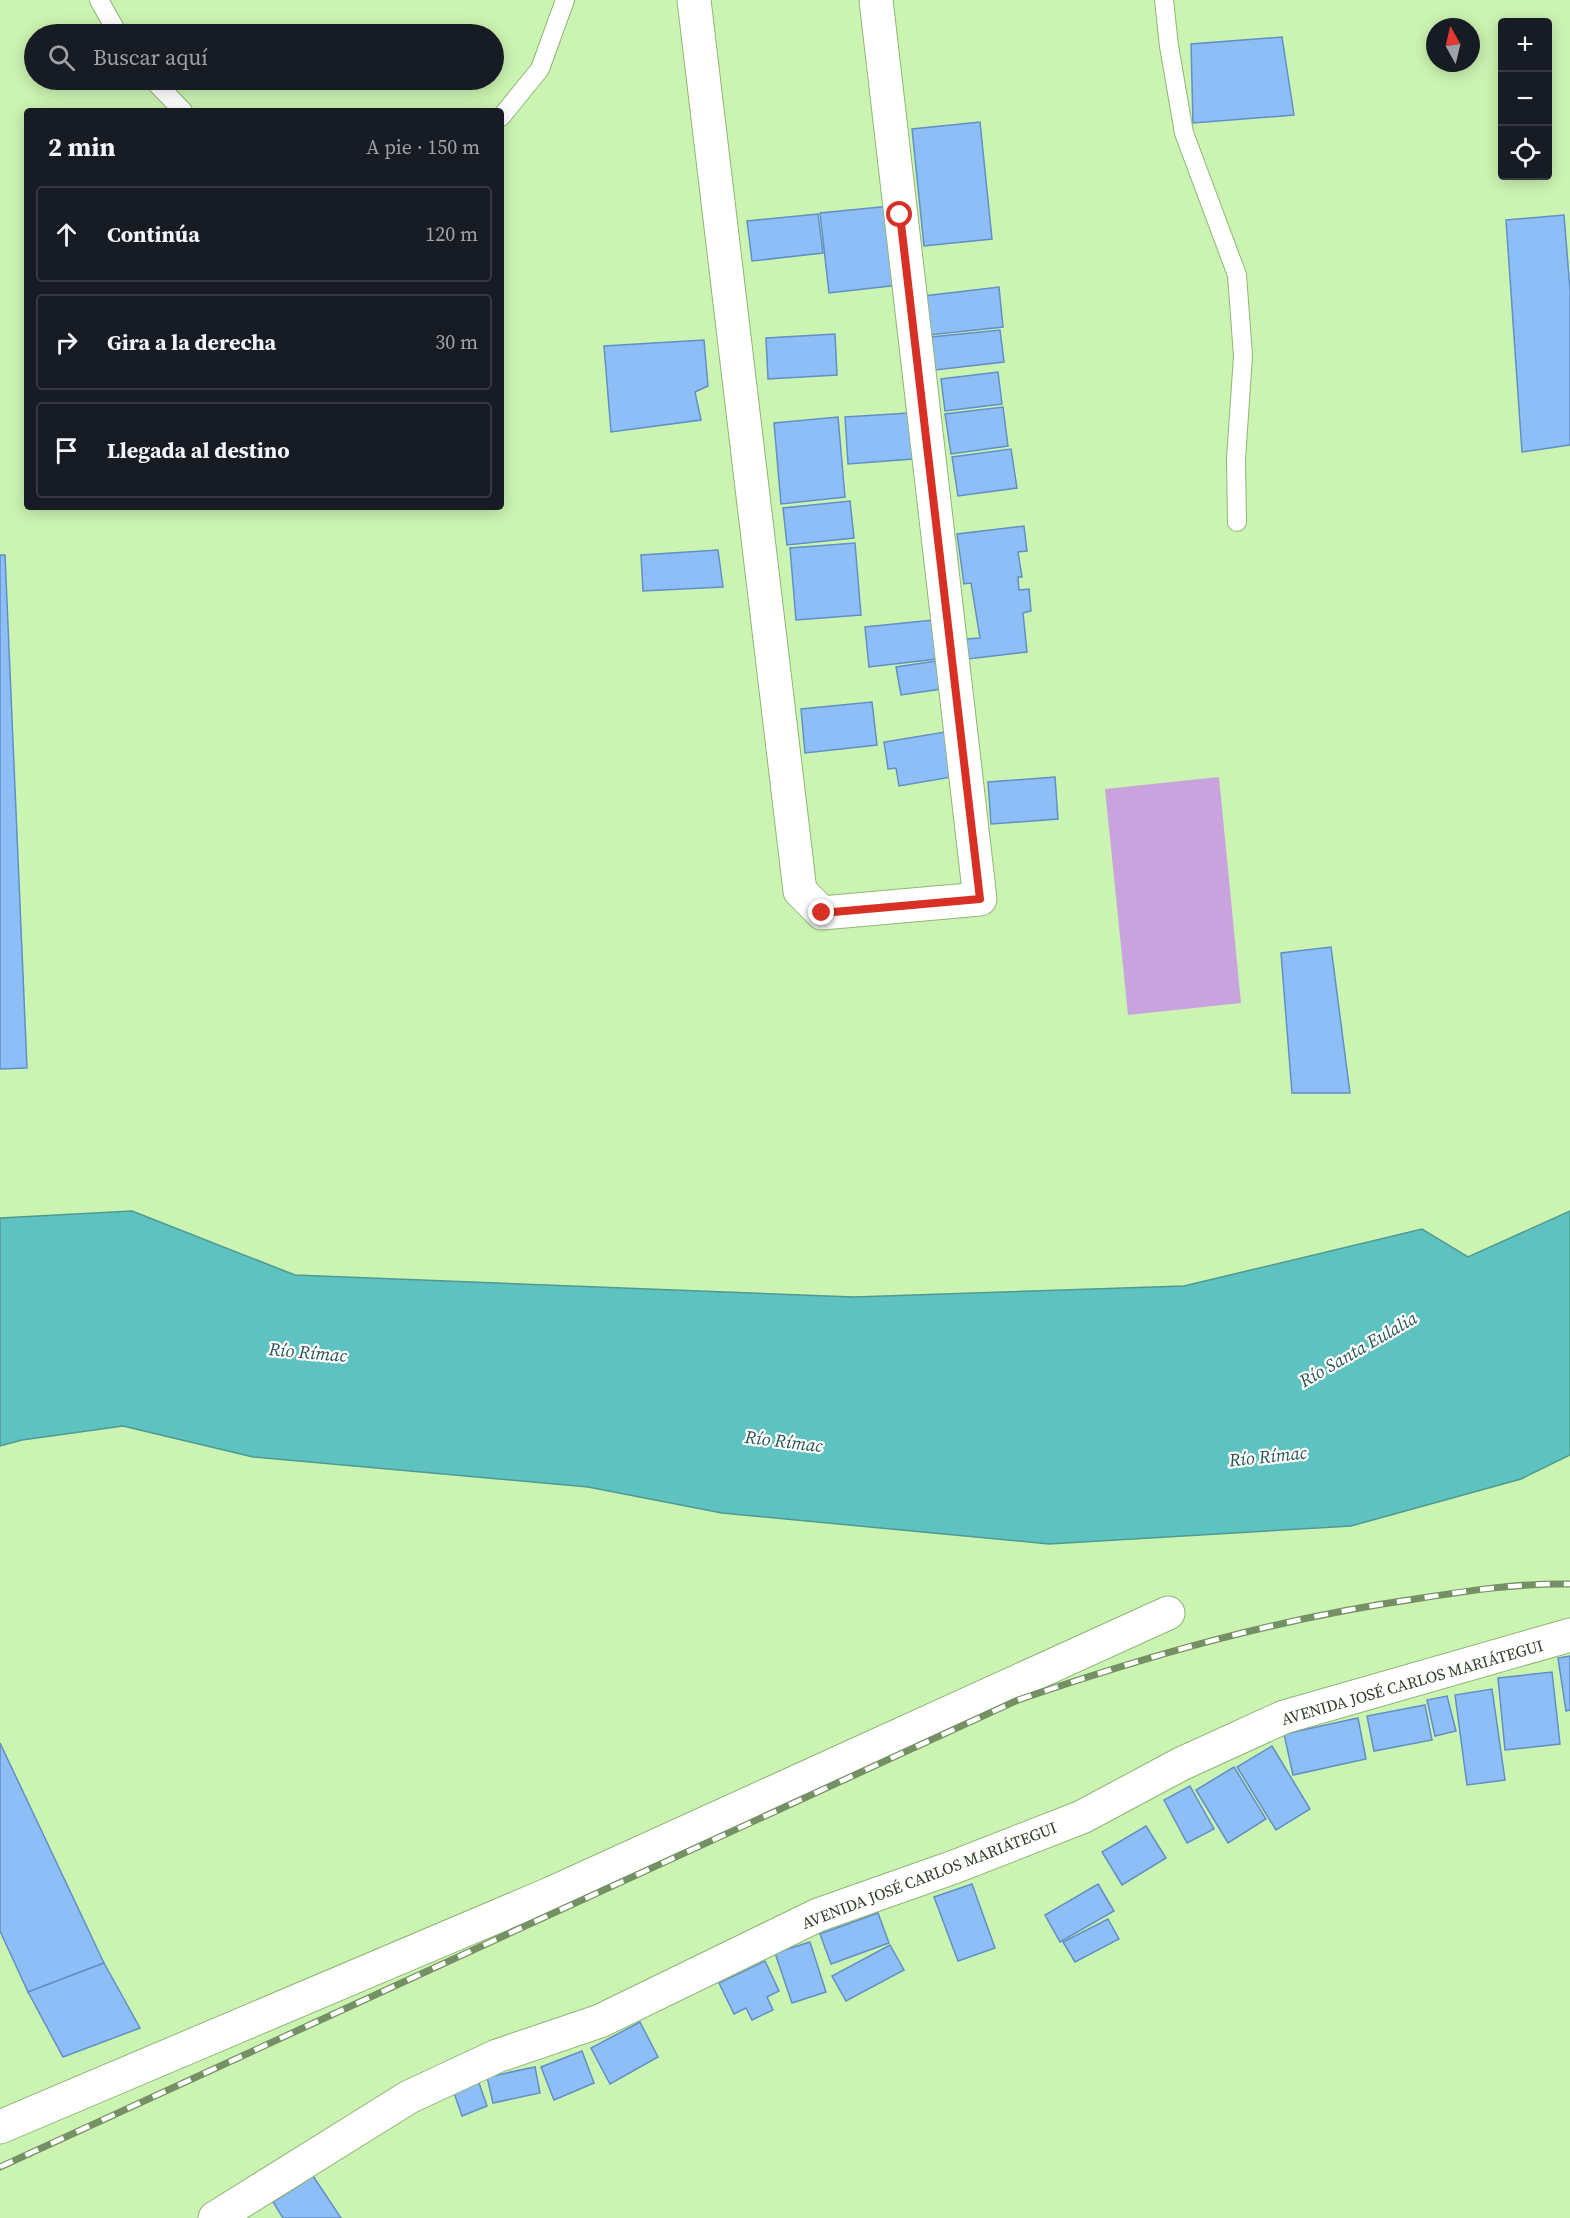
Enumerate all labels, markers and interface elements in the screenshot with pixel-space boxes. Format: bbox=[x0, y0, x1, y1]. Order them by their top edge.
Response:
north arrow bbox=[1426, 18, 1480, 72]
map controls bbox=[1498, 18, 1552, 180]
button: + bbox=[1498, 18, 1552, 72]
search box bbox=[24, 24, 504, 90]
icon: search bbox=[45, 41, 78, 74]
text: Buscar aquí bbox=[93, 42, 208, 72]
button: − bbox=[1498, 72, 1552, 126]
button: locate bbox=[1498, 126, 1552, 180]
text: 2 min bbox=[48, 129, 115, 165]
text: A pie · 150 m bbox=[366, 133, 480, 161]
route start bbox=[886, 201, 912, 227]
icon: ahead bbox=[50, 218, 83, 251]
text: Continúa bbox=[107, 219, 200, 249]
text: 120 m bbox=[425, 220, 478, 248]
icon: right bbox=[50, 326, 83, 359]
text: Gira a la derecha bbox=[107, 327, 276, 357]
text: 30 m bbox=[435, 328, 478, 356]
icon: arrive bbox=[50, 434, 83, 467]
text: Llegada al destino bbox=[107, 435, 290, 465]
route end bbox=[808, 899, 834, 925]
water label: Río Santa Eulalia bbox=[1294, 1305, 1422, 1393]
water label: Río Rímac bbox=[267, 1336, 349, 1368]
water label: Río Rímac bbox=[743, 1424, 825, 1458]
water label: Río Rímac bbox=[1227, 1439, 1309, 1473]
street label: AVENIDA JOSÉ CARLOS MARIÁTEGUI bbox=[1278, 1634, 1546, 1730]
street label: AVENIDA JOSÉ CARLOS MARIÁTEGUI bbox=[798, 1816, 1060, 1934]

